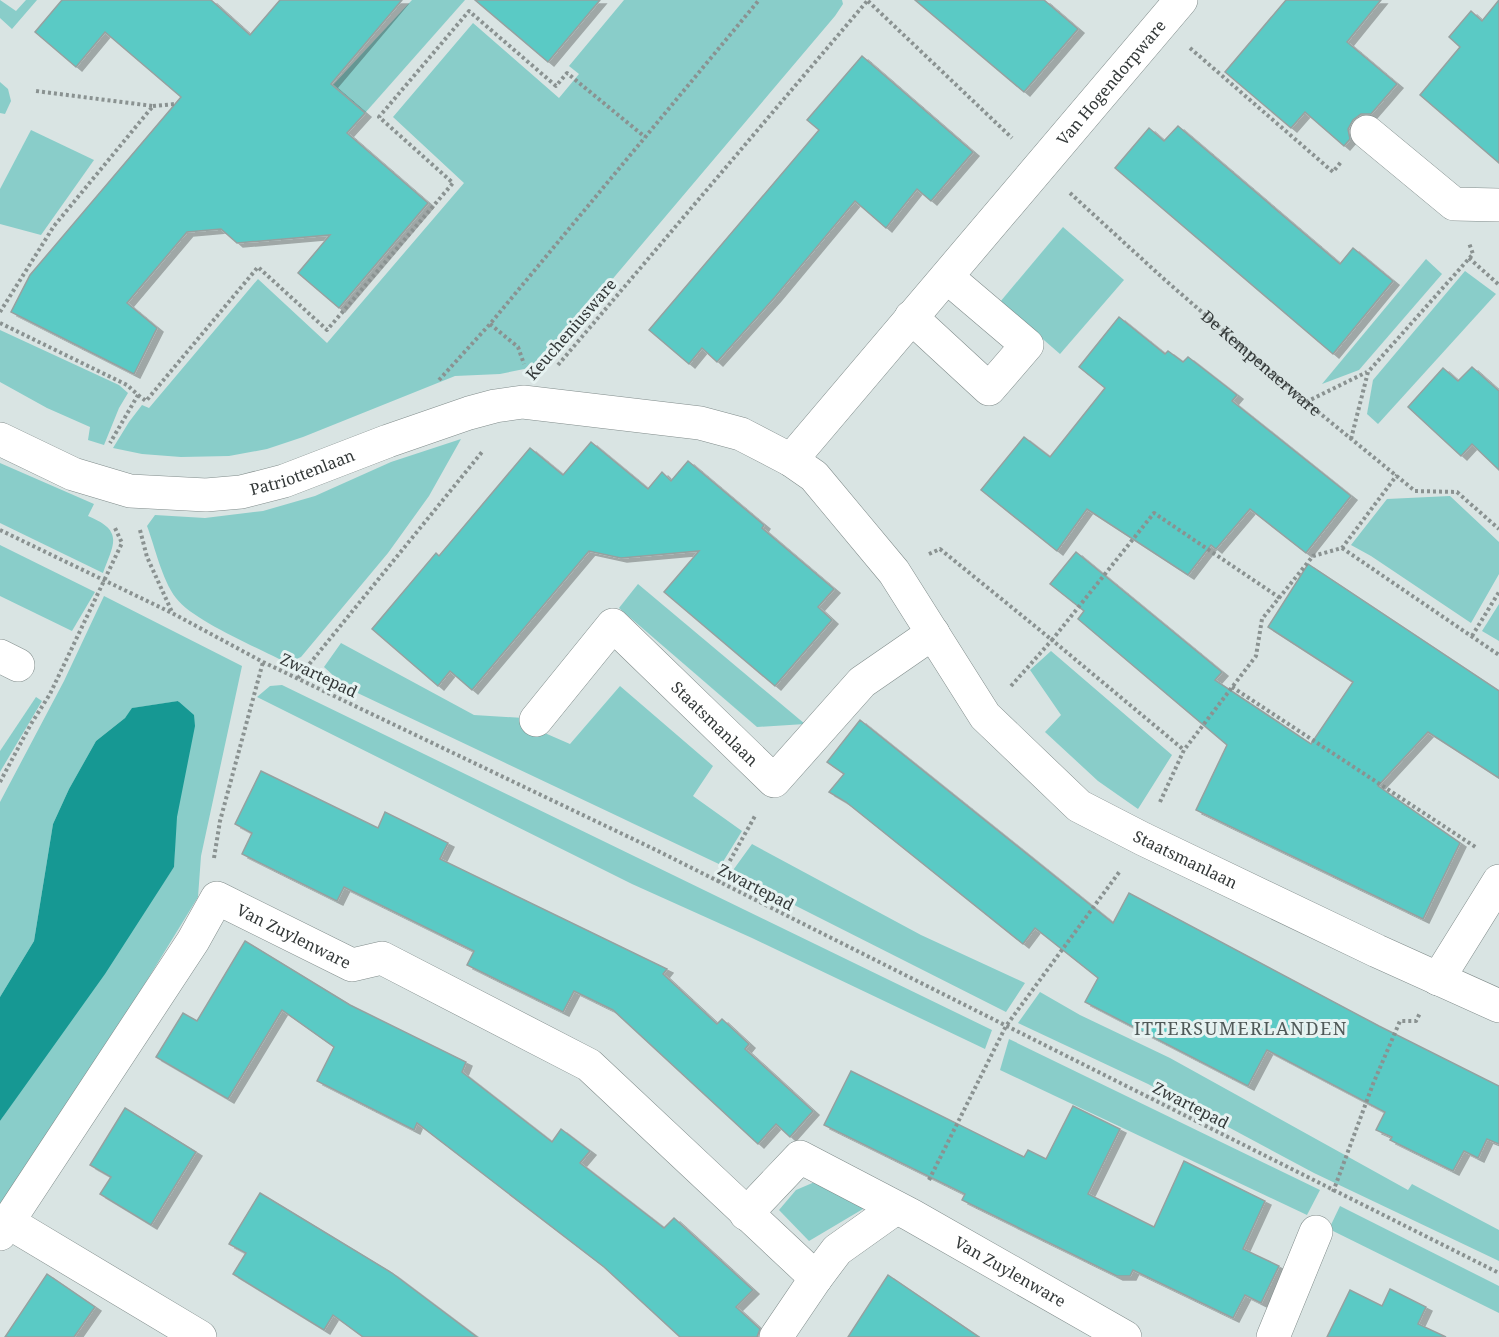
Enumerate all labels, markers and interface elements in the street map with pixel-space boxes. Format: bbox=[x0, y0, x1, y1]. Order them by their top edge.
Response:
street label: Van Hogendorpware bbox=[1052, 15, 1171, 150]
street label: Keucheniusware bbox=[521, 274, 621, 384]
street label: De Kempenaerware bbox=[1197, 305, 1326, 421]
street label: Patriottenlaan bbox=[247, 444, 358, 500]
street label: Zwartepad bbox=[277, 648, 361, 703]
street label: Staatsmanlaan bbox=[667, 676, 763, 771]
street label: Staatsmanlaan bbox=[1130, 825, 1241, 894]
street label: Zwartepad bbox=[714, 858, 798, 916]
street label: Van Zuylenware bbox=[233, 899, 355, 974]
district label: ITTERSUMERLANDEN bbox=[1134, 1016, 1348, 1040]
street label: Zwartepad bbox=[1149, 1076, 1233, 1134]
street label: Van Zuylenware bbox=[951, 1231, 1070, 1312]

